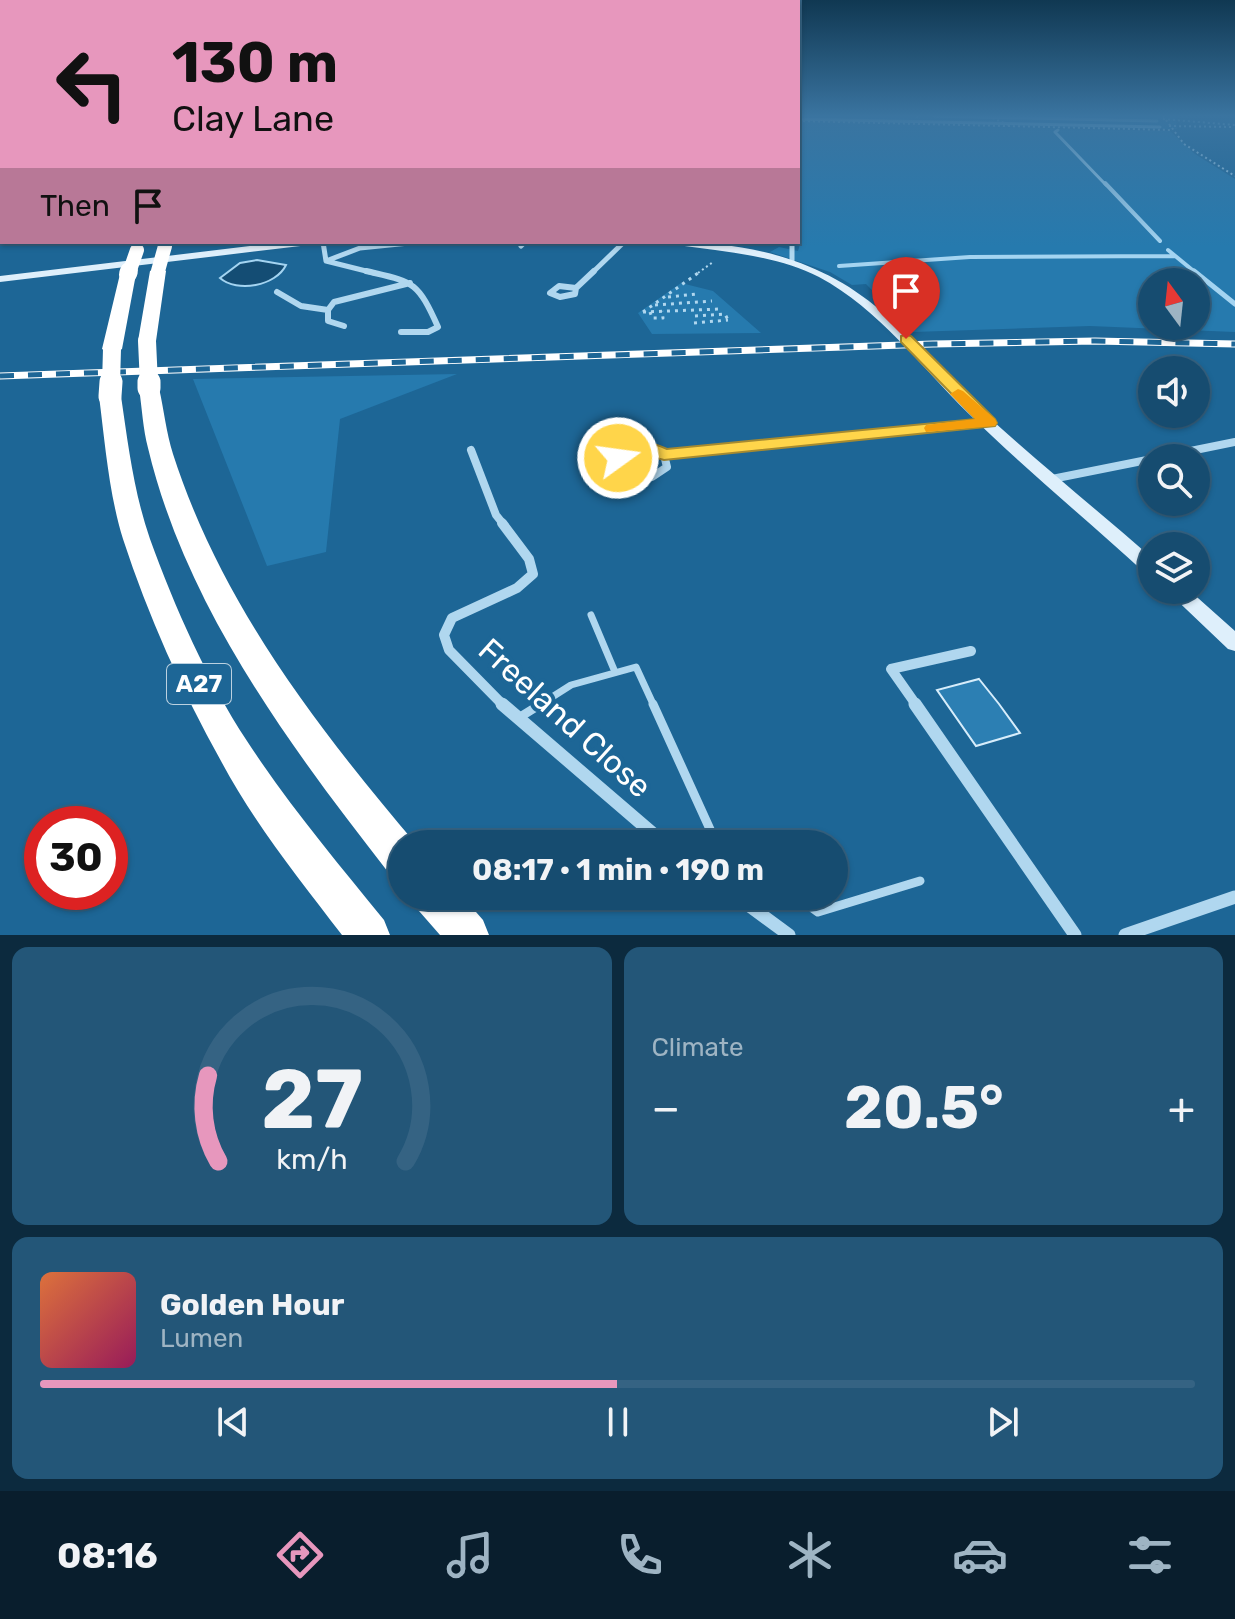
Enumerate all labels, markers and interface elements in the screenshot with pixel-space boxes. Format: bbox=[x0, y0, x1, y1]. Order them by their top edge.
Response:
text: 130 m bbox=[172, 30, 338, 96]
icon: left bbox=[40, 32, 144, 136]
text: Clay Lane bbox=[172, 97, 334, 140]
icon: arrive bbox=[126, 184, 170, 228]
text: Then bbox=[40, 188, 110, 224]
pin bbox=[872, 257, 940, 339]
north arrow bbox=[1138, 268, 1210, 340]
map controls bbox=[1138, 268, 1210, 604]
icon: arrive bbox=[884, 269, 928, 313]
button: sound bbox=[1138, 356, 1210, 428]
position arrow bbox=[576, 416, 660, 500]
button: search bbox=[1138, 444, 1210, 516]
button: layers bbox=[1138, 532, 1210, 604]
street label: Freeland Close bbox=[471, 630, 659, 806]
road number: A27 bbox=[167, 664, 231, 704]
speed limit sign: 30 bbox=[24, 806, 128, 910]
text: 08:17 · 1 min · 190 m bbox=[472, 852, 764, 888]
text: Climate bbox=[652, 1032, 744, 1063]
text: 27 bbox=[261, 1050, 363, 1149]
text: 20.5° bbox=[844, 1072, 1004, 1143]
text: − bbox=[652, 1082, 680, 1134]
text: + bbox=[1168, 1082, 1195, 1134]
text: km/h bbox=[276, 1142, 347, 1176]
text: Golden Hour bbox=[160, 1287, 344, 1323]
text: Lumen bbox=[160, 1323, 243, 1354]
icon: previous bbox=[211, 1400, 255, 1444]
icon: pause bbox=[596, 1400, 640, 1444]
icon: next bbox=[981, 1400, 1025, 1444]
icon: directions bbox=[272, 1527, 328, 1583]
icon: music bbox=[442, 1527, 498, 1583]
icon: phone bbox=[612, 1527, 668, 1583]
icon: climate bbox=[782, 1527, 838, 1583]
icon: car bbox=[952, 1527, 1008, 1583]
icon: filters bbox=[1122, 1527, 1178, 1583]
text: 08:16 bbox=[57, 1534, 158, 1577]

